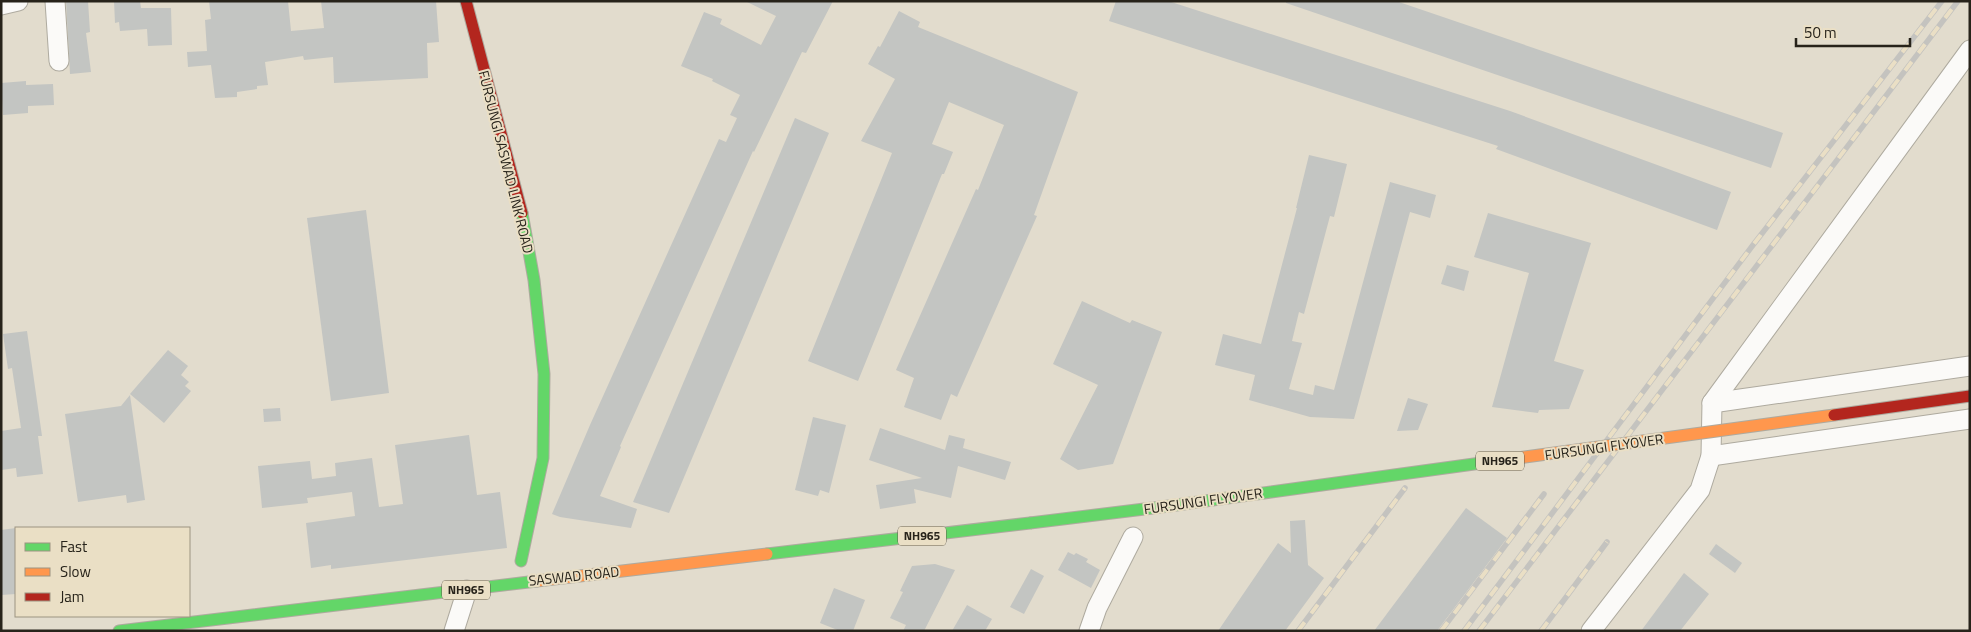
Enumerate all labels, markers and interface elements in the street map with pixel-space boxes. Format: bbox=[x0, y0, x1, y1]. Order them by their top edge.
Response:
scale bar bbox=[1796, 15, 1910, 47]
text: 50 m bbox=[1804, 21, 1837, 44]
street label: FURSUNGI SASWAD LINK ROAD bbox=[474, 68, 539, 256]
street label: FURSUNGI FLYOVER bbox=[1543, 428, 1665, 465]
road number: NH965 bbox=[1476, 452, 1524, 471]
street label: FURSUNGI FLYOVER bbox=[1142, 482, 1264, 519]
road number: NH965 bbox=[898, 526, 946, 546]
legend bbox=[15, 527, 190, 617]
text: Fast bbox=[60, 535, 88, 558]
text: Slow bbox=[60, 560, 91, 583]
street label: SASWAD ROAD bbox=[528, 560, 620, 591]
road number: NH965 bbox=[442, 580, 490, 600]
text: Jam bbox=[60, 585, 84, 608]

